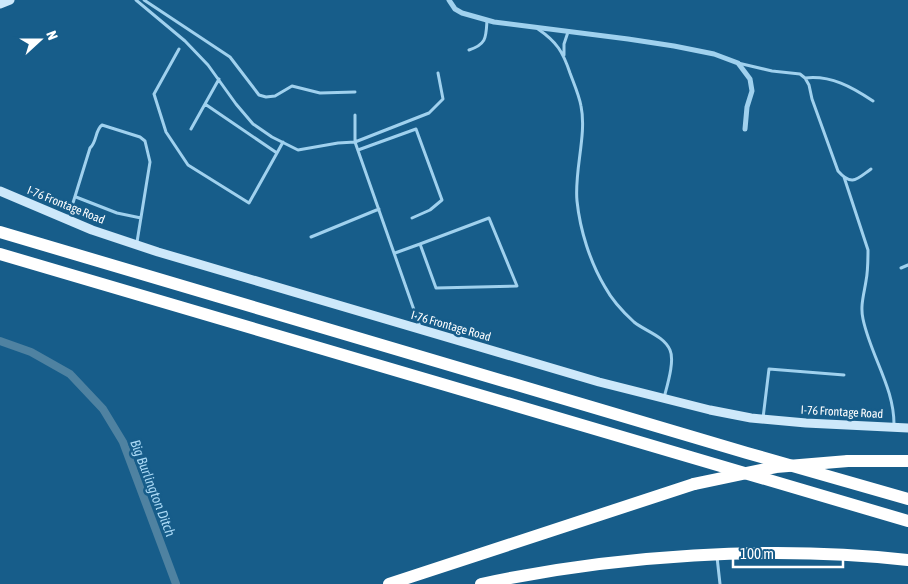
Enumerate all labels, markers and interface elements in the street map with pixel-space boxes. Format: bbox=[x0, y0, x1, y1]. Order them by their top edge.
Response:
north arrow bbox=[15, 15, 65, 65]
text: N bbox=[43, 29, 61, 42]
street label: I-76 Frontage Road bbox=[25, 183, 107, 227]
street label: I-76 Frontage Road bbox=[409, 308, 493, 344]
street label: I-76 Frontage Road bbox=[800, 403, 884, 421]
water label: Big Burlington Ditch bbox=[127, 437, 179, 539]
scale bar bbox=[733, 536, 843, 568]
text: 100 m bbox=[740, 545, 774, 562]

